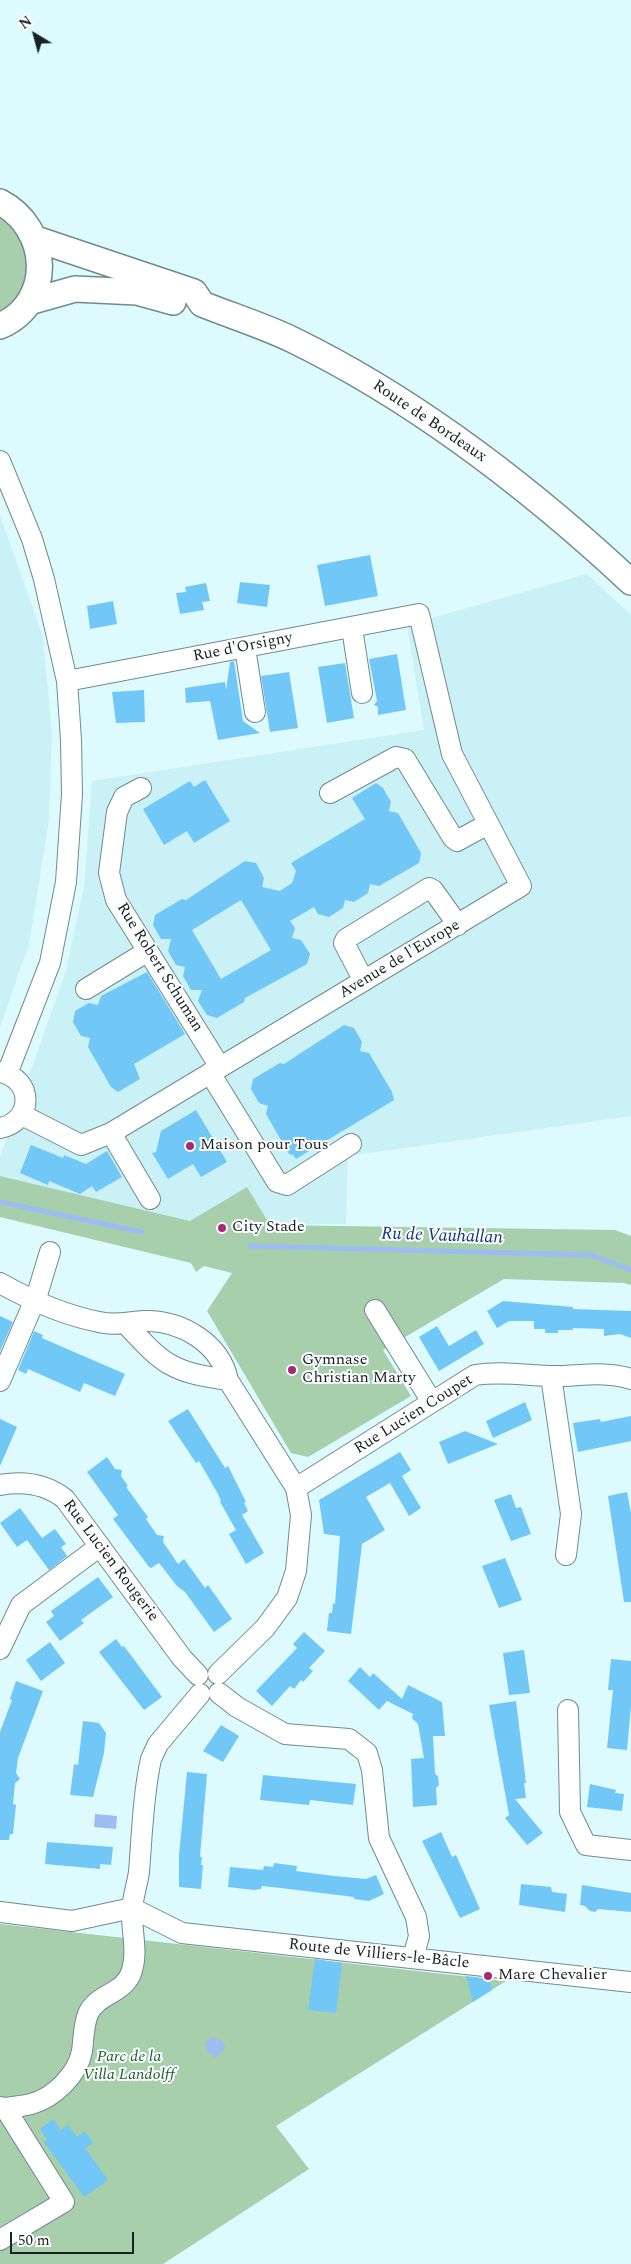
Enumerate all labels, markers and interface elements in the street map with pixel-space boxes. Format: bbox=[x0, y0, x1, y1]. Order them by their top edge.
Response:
north arrow bbox=[10, 10, 60, 60]
text: N bbox=[15, 11, 37, 34]
street label: Route de Bordeaux bbox=[368, 377, 490, 467]
street label: Rue d'Orsigny bbox=[192, 629, 294, 667]
street label: Rue Robert Schuman bbox=[111, 900, 207, 1036]
street label: Avenue de l'Europe bbox=[336, 916, 464, 1004]
place label: Maison pour Tous bbox=[200, 1136, 329, 1156]
marker: Maison pour Tous bbox=[184, 1140, 196, 1152]
place label: City Stade bbox=[232, 1218, 305, 1238]
marker: City Stade bbox=[216, 1222, 228, 1234]
water label: Ru de Vauhallan bbox=[381, 1224, 503, 1250]
place label: Gymnase Christian Marty bbox=[302, 1351, 416, 1389]
marker: Gymnase Christian Marty bbox=[286, 1364, 298, 1376]
street label: Rue Lucien Coupet bbox=[351, 1371, 477, 1459]
street label: Rue Lucien Rougerie bbox=[58, 1496, 162, 1626]
street label: Route de Villiers-le-Bâcle bbox=[288, 1936, 470, 1974]
place label: Mare Chevalier bbox=[498, 1966, 607, 1986]
marker: Mare Chevalier bbox=[482, 1970, 494, 1982]
park label: Parc de la Villa Landolff bbox=[83, 2048, 175, 2086]
scale bar bbox=[12, 2222, 136, 2254]
text: 50 m bbox=[18, 2229, 50, 2252]

